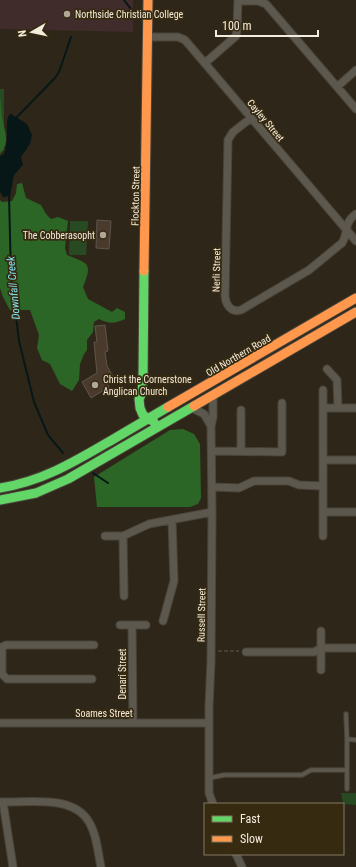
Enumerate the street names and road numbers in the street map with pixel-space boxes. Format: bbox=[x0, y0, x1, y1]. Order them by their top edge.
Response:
street label: Cayley Street bbox=[245, 97, 286, 144]
street label: Flockton Street bbox=[129, 166, 142, 226]
street label: Nerli Street bbox=[211, 248, 222, 292]
street label: Old Northern Road bbox=[204, 332, 273, 378]
street label: Russell Street bbox=[196, 588, 207, 642]
street label: Denari Street bbox=[117, 648, 128, 700]
street label: Soames Street bbox=[75, 708, 133, 719]

